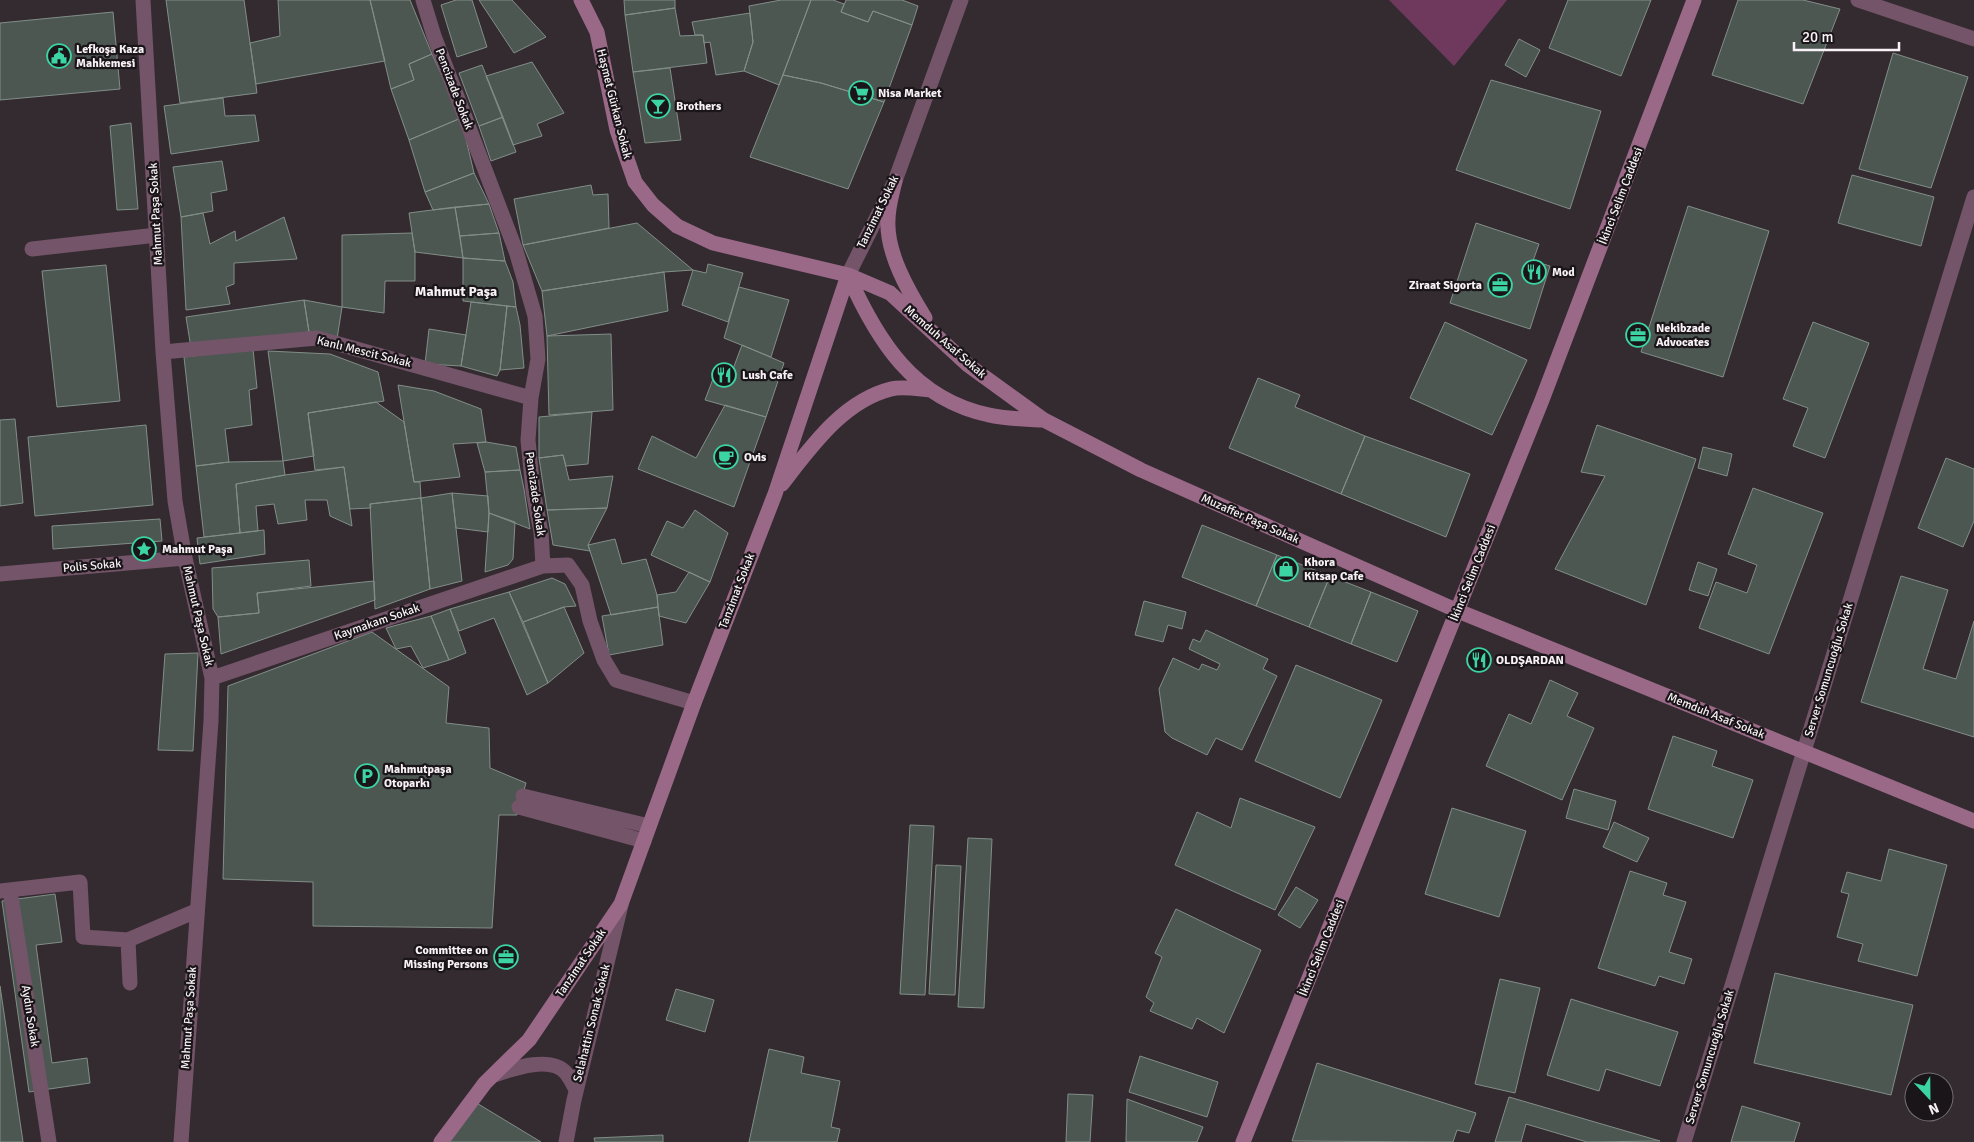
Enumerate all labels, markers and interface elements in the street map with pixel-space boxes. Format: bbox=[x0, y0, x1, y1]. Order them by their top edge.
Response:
scale bar bbox=[1794, 20, 1899, 52]
text: 20 m bbox=[1802, 28, 1833, 46]
place label: Lefkoşa Kaza Mahkemesi bbox=[76, 42, 144, 71]
public building icon: Lefkoşa Kaza Mahkemesi bbox=[46, 43, 72, 69]
street label: Pencizade Sokak bbox=[432, 46, 476, 132]
street label: Haşmet Gürkan Sokak bbox=[593, 47, 635, 161]
supermarket icon: Nisa Market bbox=[848, 80, 874, 106]
place label: Nisa Market bbox=[878, 86, 942, 101]
bar icon: Brothers bbox=[645, 93, 671, 119]
place label: Brothers bbox=[676, 99, 722, 114]
street label: İkinci Selim Caddesi bbox=[1596, 145, 1646, 247]
street label: Mahmut Paşa Sokak bbox=[146, 162, 166, 266]
street label: Tanzimat Sokak bbox=[854, 173, 902, 251]
restaurant icon: Mod bbox=[1521, 259, 1547, 285]
place label: Mod bbox=[1552, 265, 1575, 280]
office icon: Ziraat Sigorta bbox=[1487, 272, 1513, 298]
place label: Ziraat Sigorta bbox=[1409, 278, 1482, 293]
district label: Mahmut Paşa bbox=[415, 283, 497, 300]
street label: Memduh Asaf Sokak bbox=[901, 302, 989, 382]
place label: Nekibzade Advocates bbox=[1656, 321, 1710, 350]
office icon: Nekibzade Advocates bbox=[1625, 322, 1651, 348]
street label: Kanlı Mescit Sokak bbox=[315, 333, 413, 371]
restaurant icon: Lush Cafe bbox=[711, 362, 737, 388]
place label: Lush Cafe bbox=[742, 368, 793, 383]
cafe icon: Ovis bbox=[713, 444, 739, 470]
place label: Ovis bbox=[744, 450, 767, 465]
street label: Pencizade Sokak bbox=[522, 451, 548, 537]
street label: Muzaffer Paşa Sokak bbox=[1199, 491, 1301, 547]
street label: İkinci Selim Caddesi bbox=[1447, 522, 1499, 624]
place icon: Mahmut Paşa bbox=[131, 536, 157, 562]
place label: Mahmut Paşa bbox=[162, 542, 233, 557]
street label: Tanzimat Sokak bbox=[716, 551, 758, 631]
place label: Khora Kitsap Cafe bbox=[1304, 555, 1364, 584]
street label: Polis Sokak bbox=[62, 556, 122, 576]
shop icon: Khora Kitsap Cafe bbox=[1273, 556, 1299, 582]
street label: Mahmut Paşa Sokak bbox=[179, 564, 217, 668]
street label: Kaymakam Sokak bbox=[332, 600, 422, 644]
street label: Server Somuncuoğlu Sokak bbox=[1801, 601, 1857, 739]
restaurant icon: OLDŞARDAN bbox=[1466, 647, 1492, 673]
place label: OLDŞARDAN bbox=[1496, 653, 1564, 668]
street label: Memduh Asaf Sokak bbox=[1665, 690, 1767, 742]
place label: Mahmutpaşa Otoparkı bbox=[384, 762, 452, 791]
parking icon: Mahmutpaşa Otoparkı bbox=[354, 763, 380, 789]
street label: İkinci Selim Caddesi bbox=[1296, 897, 1348, 999]
street label: Tanzimat Sokak bbox=[553, 926, 609, 1000]
place label: Committee on Missing Persons bbox=[404, 943, 489, 972]
office icon: Committee on Missing Persons bbox=[493, 944, 519, 970]
street label: Selahattin Sonak Sokak bbox=[570, 963, 614, 1083]
street label: Mahmut Paşa Sokak bbox=[178, 966, 200, 1070]
street label: Aydın Sokak bbox=[18, 984, 42, 1048]
street label: Server Somuncuoğlu Sokak bbox=[1682, 988, 1738, 1126]
north arrow bbox=[1904, 1072, 1954, 1122]
text: N bbox=[1926, 1099, 1941, 1118]

